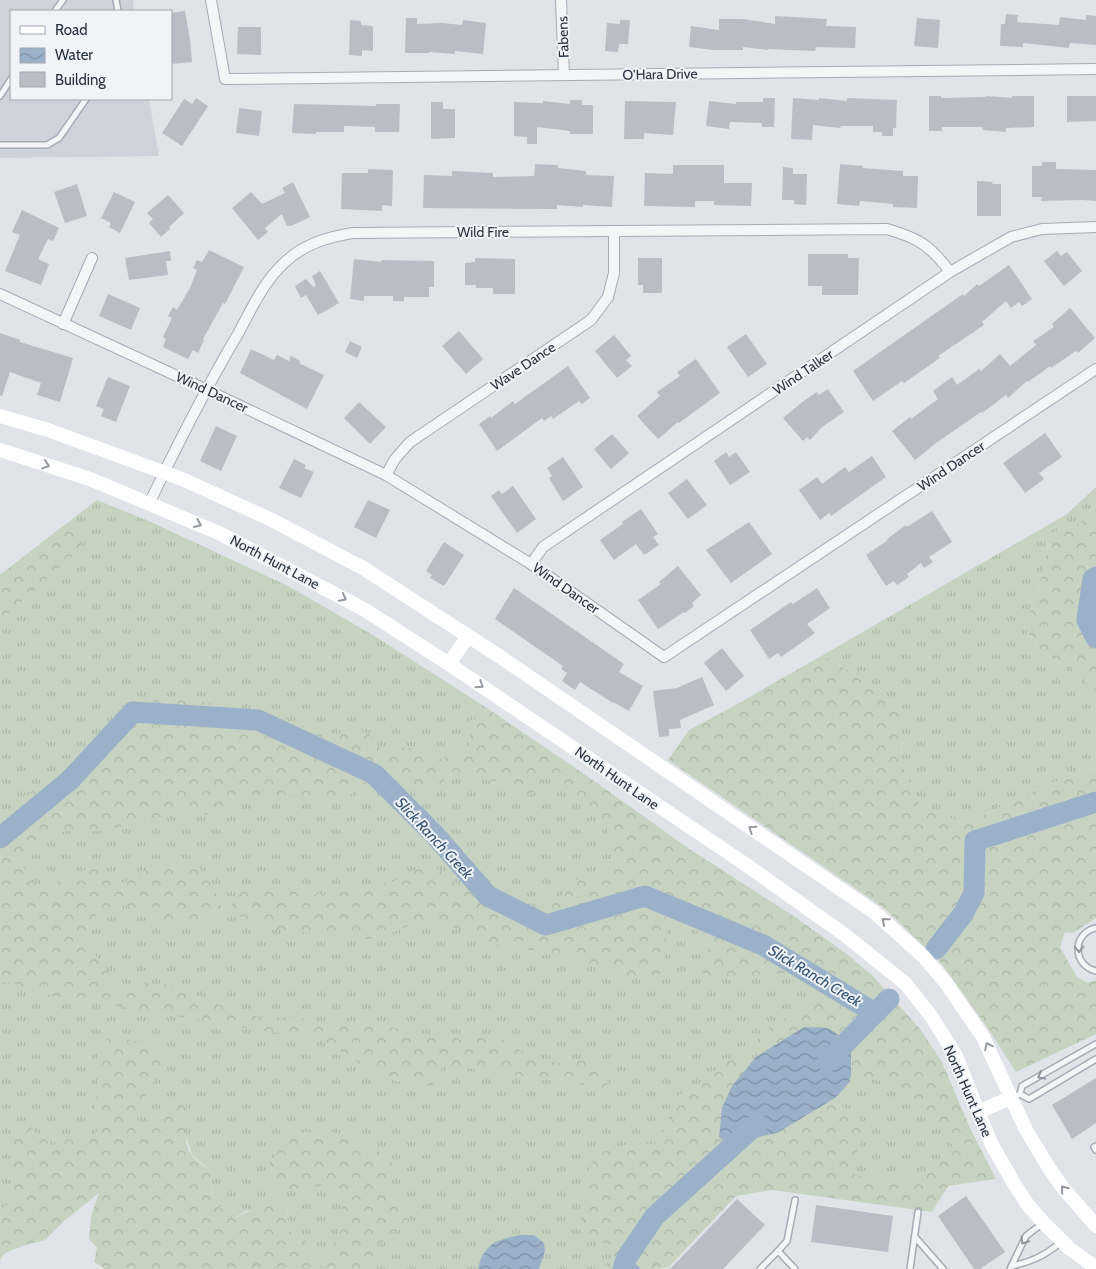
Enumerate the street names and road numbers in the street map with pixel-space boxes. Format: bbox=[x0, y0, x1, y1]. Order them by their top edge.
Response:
street label: Fabens bbox=[553, 16, 573, 58]
street label: O'Hara Drive bbox=[622, 64, 698, 84]
street label: Wild Fire bbox=[457, 223, 509, 241]
street label: Wave Dance bbox=[487, 338, 559, 394]
street label: Wind Talker bbox=[769, 345, 837, 399]
street label: Wind Dancer bbox=[173, 367, 251, 417]
street label: Wind Dancer bbox=[914, 437, 989, 495]
street label: North Hunt Lane bbox=[227, 531, 323, 593]
street label: Wind Dancer bbox=[529, 558, 603, 618]
street label: North Hunt Lane bbox=[571, 742, 663, 814]
street label: North Hunt Lane bbox=[940, 1042, 996, 1140]

